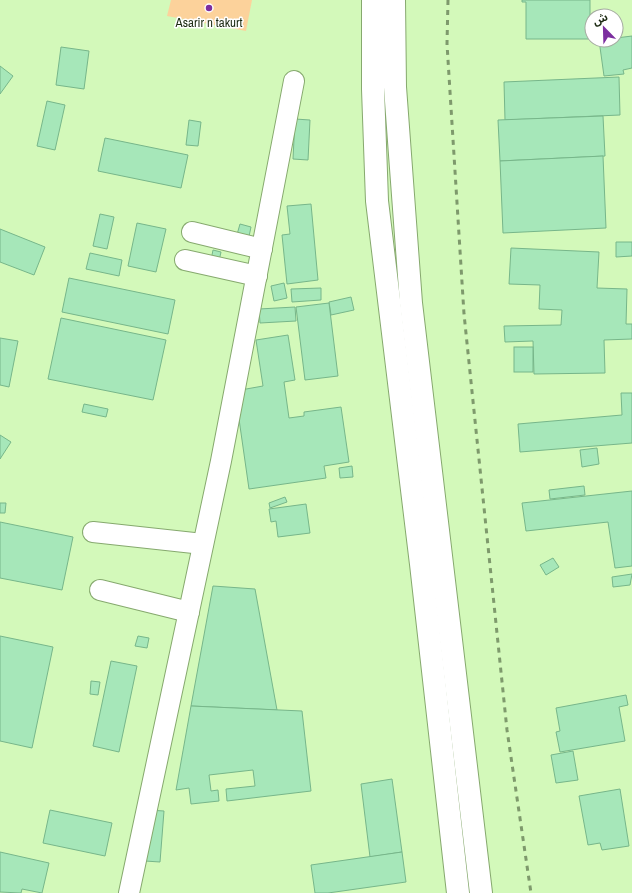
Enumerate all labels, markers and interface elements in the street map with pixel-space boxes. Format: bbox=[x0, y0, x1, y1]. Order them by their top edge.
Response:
marker: Asarir n takurt bbox=[204, 3, 214, 13]
north arrow bbox=[584, 8, 624, 48]
text: ش bbox=[590, 9, 610, 28]
place label: Asarir n takurt bbox=[175, 14, 243, 31]

